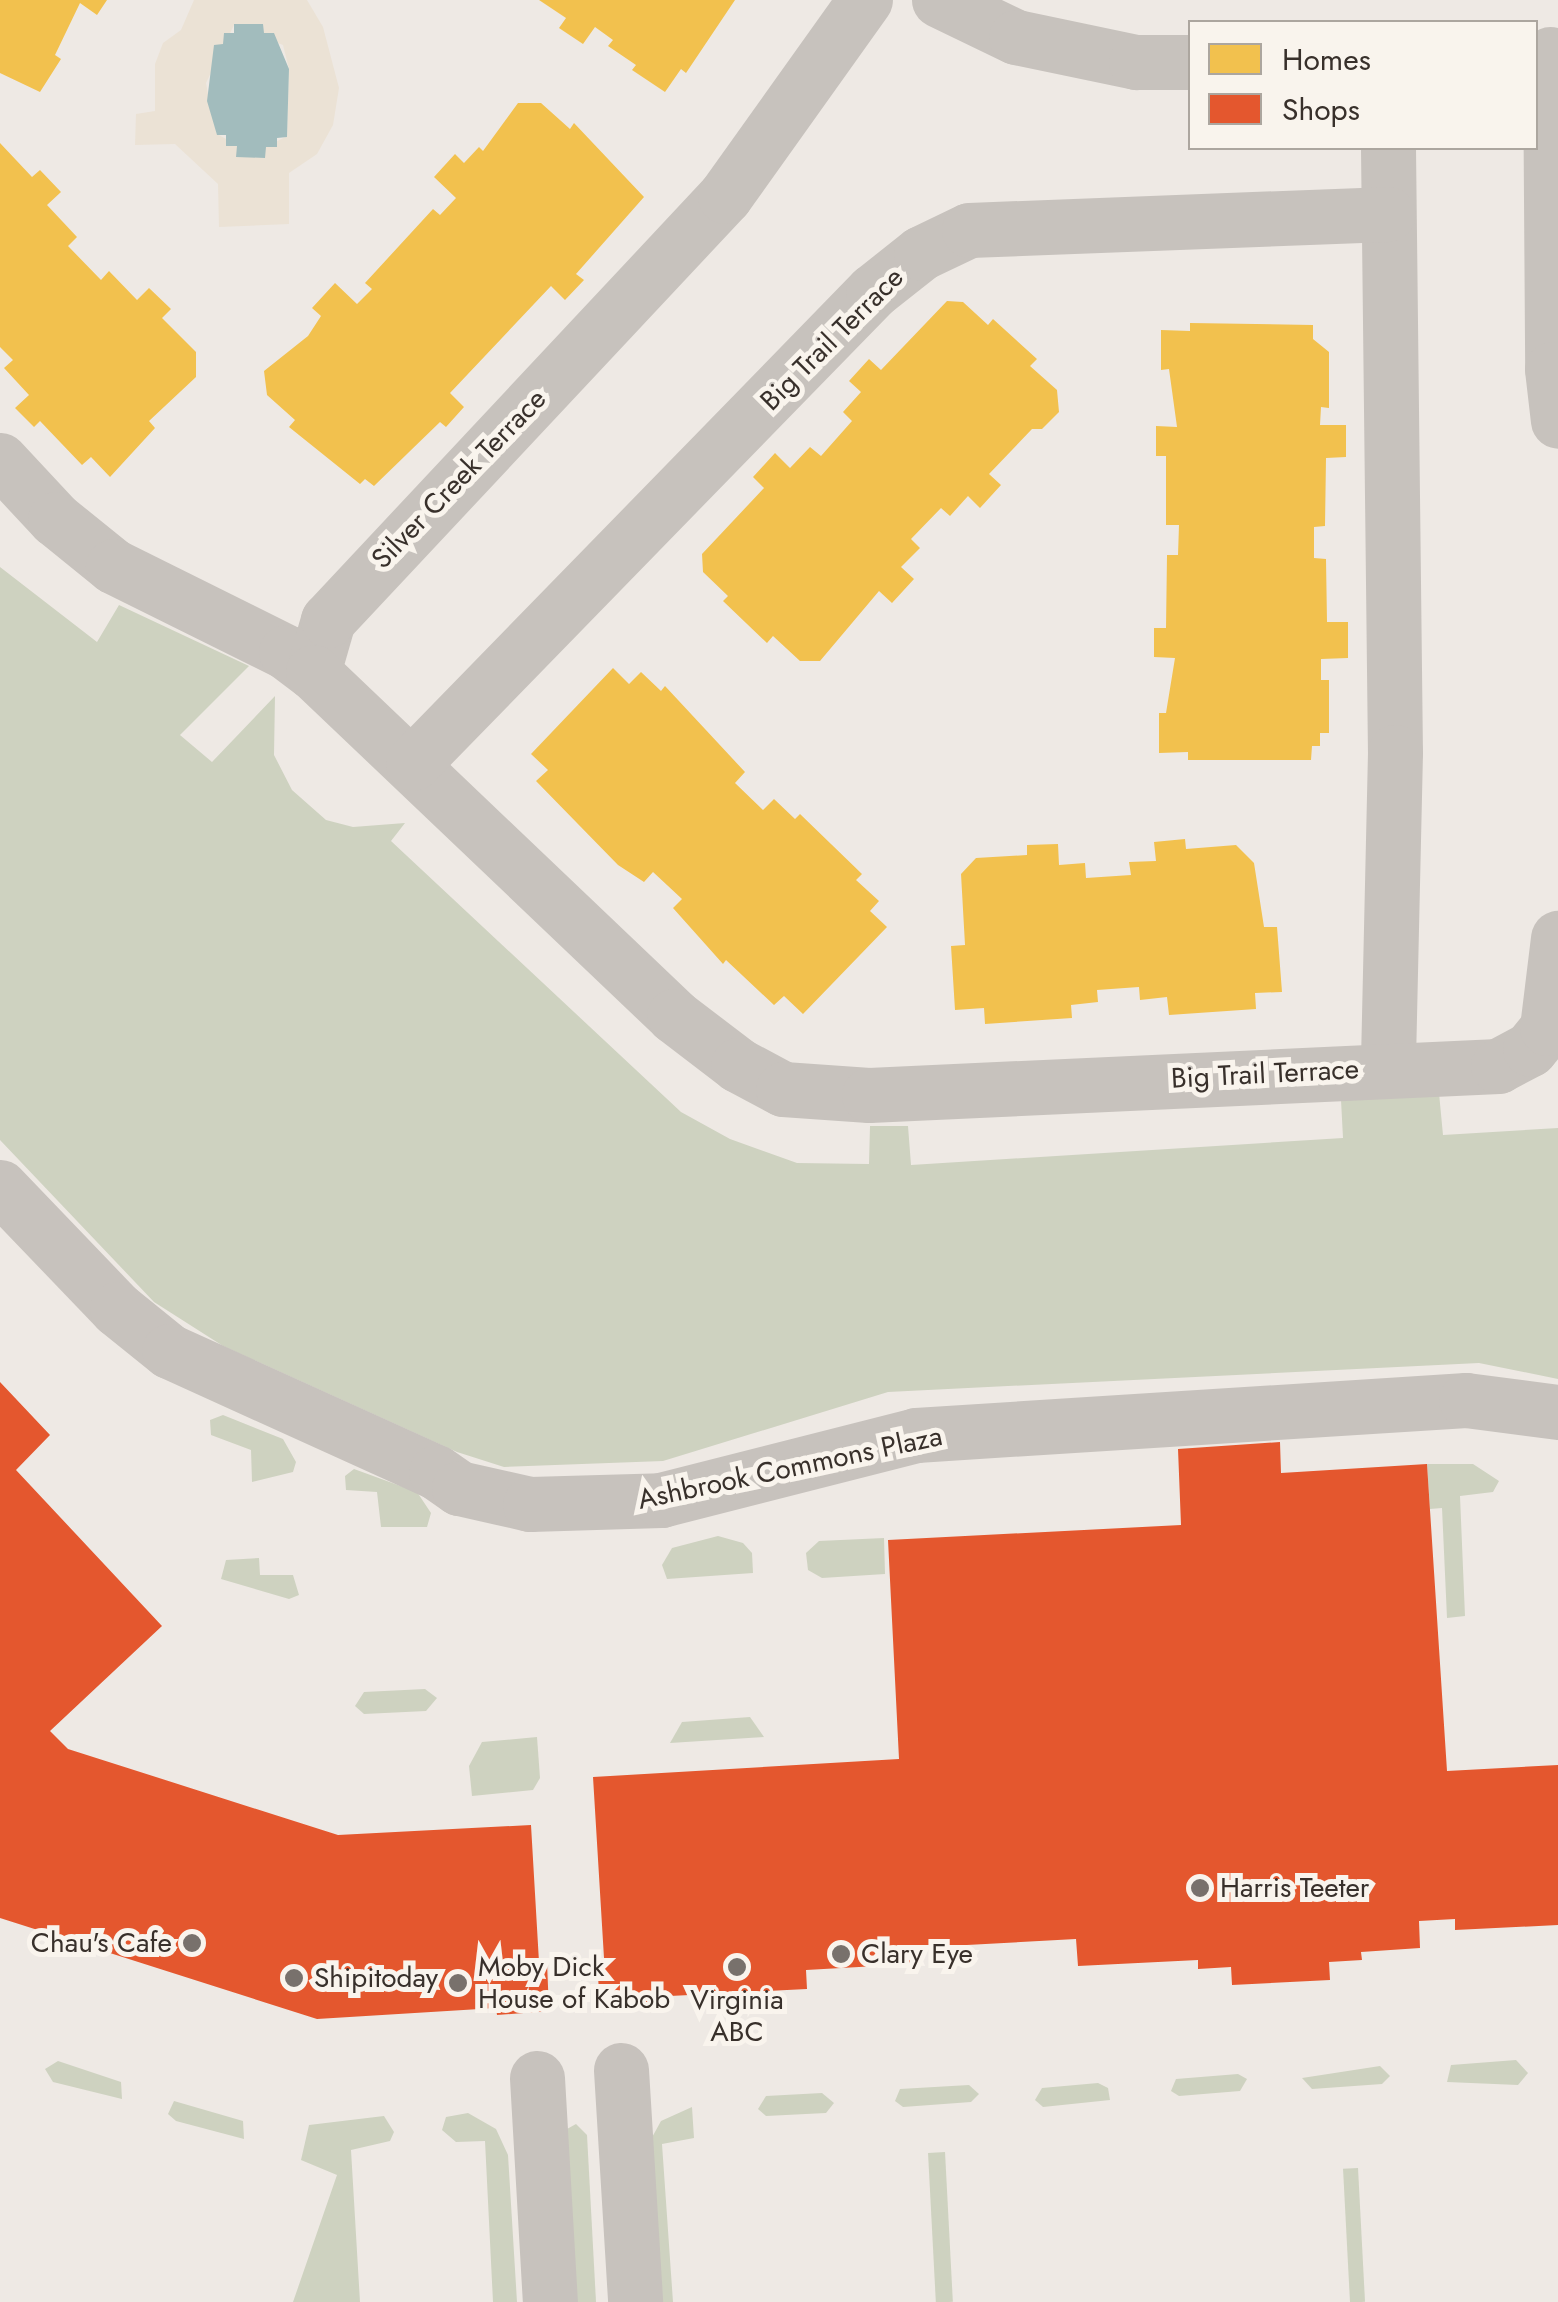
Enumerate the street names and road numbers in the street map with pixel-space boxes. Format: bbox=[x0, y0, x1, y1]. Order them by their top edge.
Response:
street label: Big Trail Terrace bbox=[754, 261, 910, 417]
street label: Silver Creek Terrace bbox=[365, 382, 553, 576]
street label: Big Trail Terrace bbox=[1170, 1052, 1360, 1096]
street label: Ashbrook Commons Plaza bbox=[635, 1419, 945, 1517]

